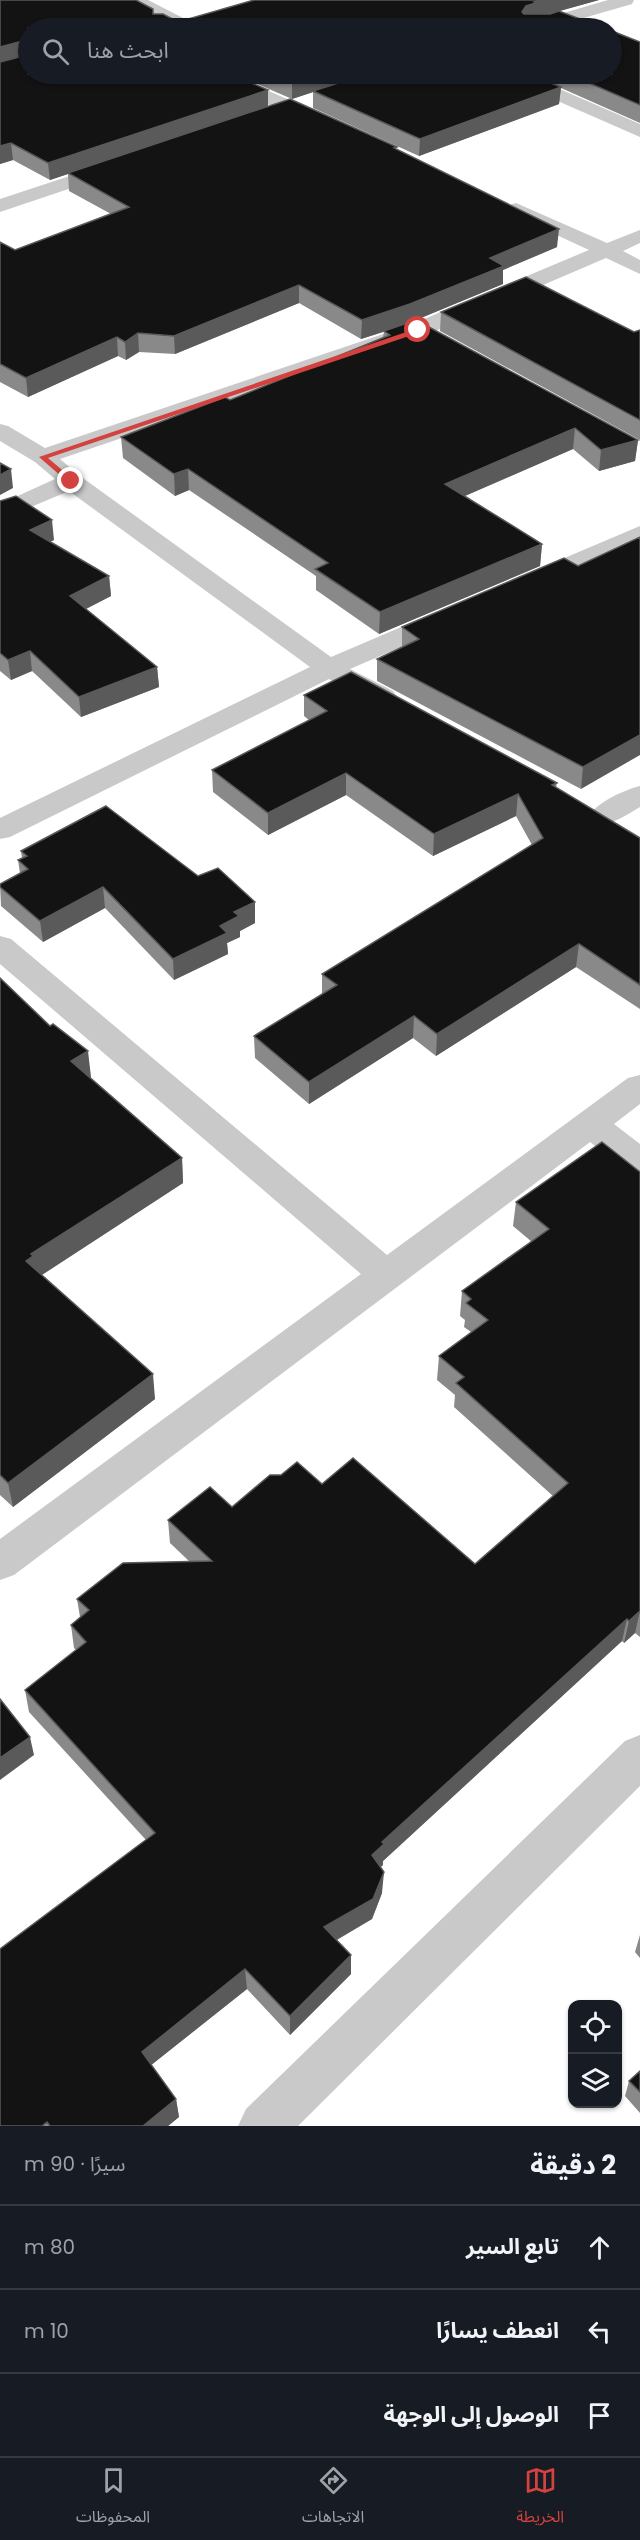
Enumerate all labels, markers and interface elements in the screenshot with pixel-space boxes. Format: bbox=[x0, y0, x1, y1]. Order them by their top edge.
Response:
search box bbox=[18, 18, 622, 84]
icon: search bbox=[39, 35, 72, 68]
text: ابحث هنا bbox=[87, 35, 169, 66]
route start bbox=[404, 316, 430, 342]
route end bbox=[57, 467, 83, 493]
map controls bbox=[568, 2000, 622, 2108]
button: locate bbox=[568, 2000, 622, 2054]
button: layers bbox=[568, 2054, 622, 2108]
text: 2 دقيقة bbox=[530, 2147, 616, 2183]
text: سيرًا · 90 m bbox=[24, 2150, 125, 2178]
text: تابع السير bbox=[466, 2231, 559, 2262]
icon: ahead bbox=[583, 2231, 616, 2264]
text: 80 m bbox=[24, 2233, 75, 2261]
text: انعطف يسارًا bbox=[436, 2315, 559, 2346]
icon: left bbox=[583, 2315, 616, 2348]
text: 10 m bbox=[24, 2317, 69, 2345]
text: الوصول إلى الوجهة bbox=[384, 2399, 559, 2430]
icon: arrive bbox=[583, 2399, 616, 2432]
tab: المحفوظات bbox=[76, 2464, 150, 2534]
tab: الاتجاهات bbox=[302, 2464, 364, 2534]
tab: الخريطة bbox=[516, 2464, 564, 2534]

